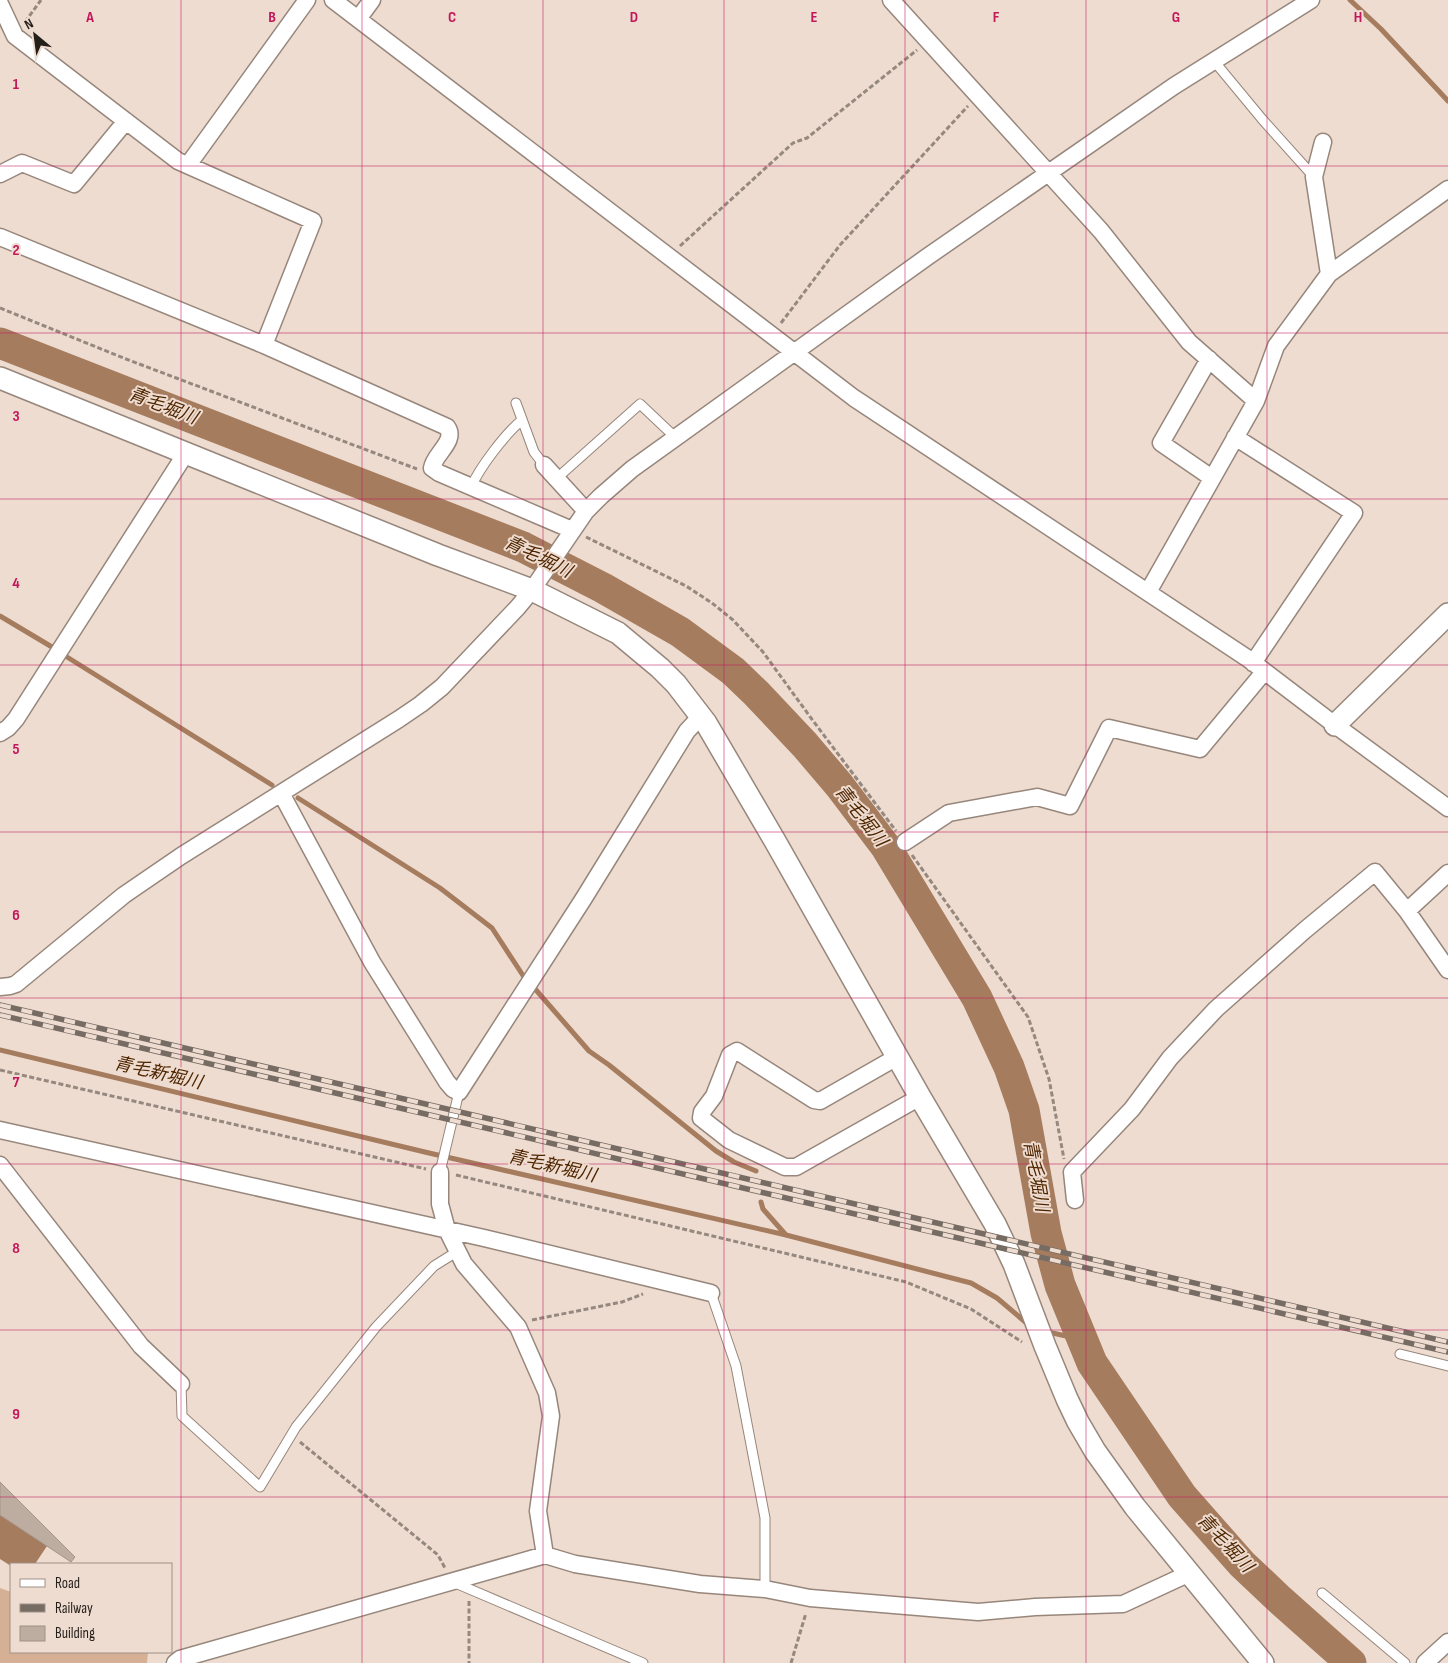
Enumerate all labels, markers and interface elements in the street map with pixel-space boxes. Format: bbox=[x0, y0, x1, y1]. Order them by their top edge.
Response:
text: A bbox=[85, 8, 94, 27]
text: B bbox=[268, 8, 276, 27]
text: C bbox=[448, 8, 456, 27]
text: D bbox=[630, 8, 638, 27]
text: E bbox=[811, 8, 818, 27]
text: F bbox=[993, 8, 1000, 27]
text: G bbox=[1172, 8, 1180, 27]
text: H bbox=[1354, 8, 1362, 27]
north arrow bbox=[10, 10, 60, 60]
text: N bbox=[22, 15, 36, 33]
text: 1 bbox=[13, 75, 20, 94]
text: 2 bbox=[12, 241, 20, 260]
water label: 青毛堀川 bbox=[126, 383, 202, 429]
text: 3 bbox=[12, 407, 20, 426]
water label: 青毛堀川 bbox=[501, 532, 577, 583]
text: 4 bbox=[12, 574, 20, 593]
text: 5 bbox=[12, 740, 20, 759]
water label: 青毛堀川 bbox=[831, 781, 893, 852]
text: 6 bbox=[12, 906, 20, 925]
water label: 青毛新堀川 bbox=[112, 1053, 206, 1094]
text: 7 bbox=[13, 1073, 20, 1092]
water label: 青毛堀川 bbox=[1019, 1139, 1053, 1215]
water label: 青毛新堀川 bbox=[506, 1146, 600, 1187]
text: 8 bbox=[12, 1239, 20, 1258]
text: 9 bbox=[12, 1405, 20, 1424]
water label: 青毛堀川 bbox=[1193, 1510, 1259, 1578]
legend bbox=[10, 1563, 172, 1653]
text: Road bbox=[55, 1574, 80, 1593]
text: Railway bbox=[55, 1599, 93, 1618]
text: Building bbox=[55, 1624, 95, 1643]

